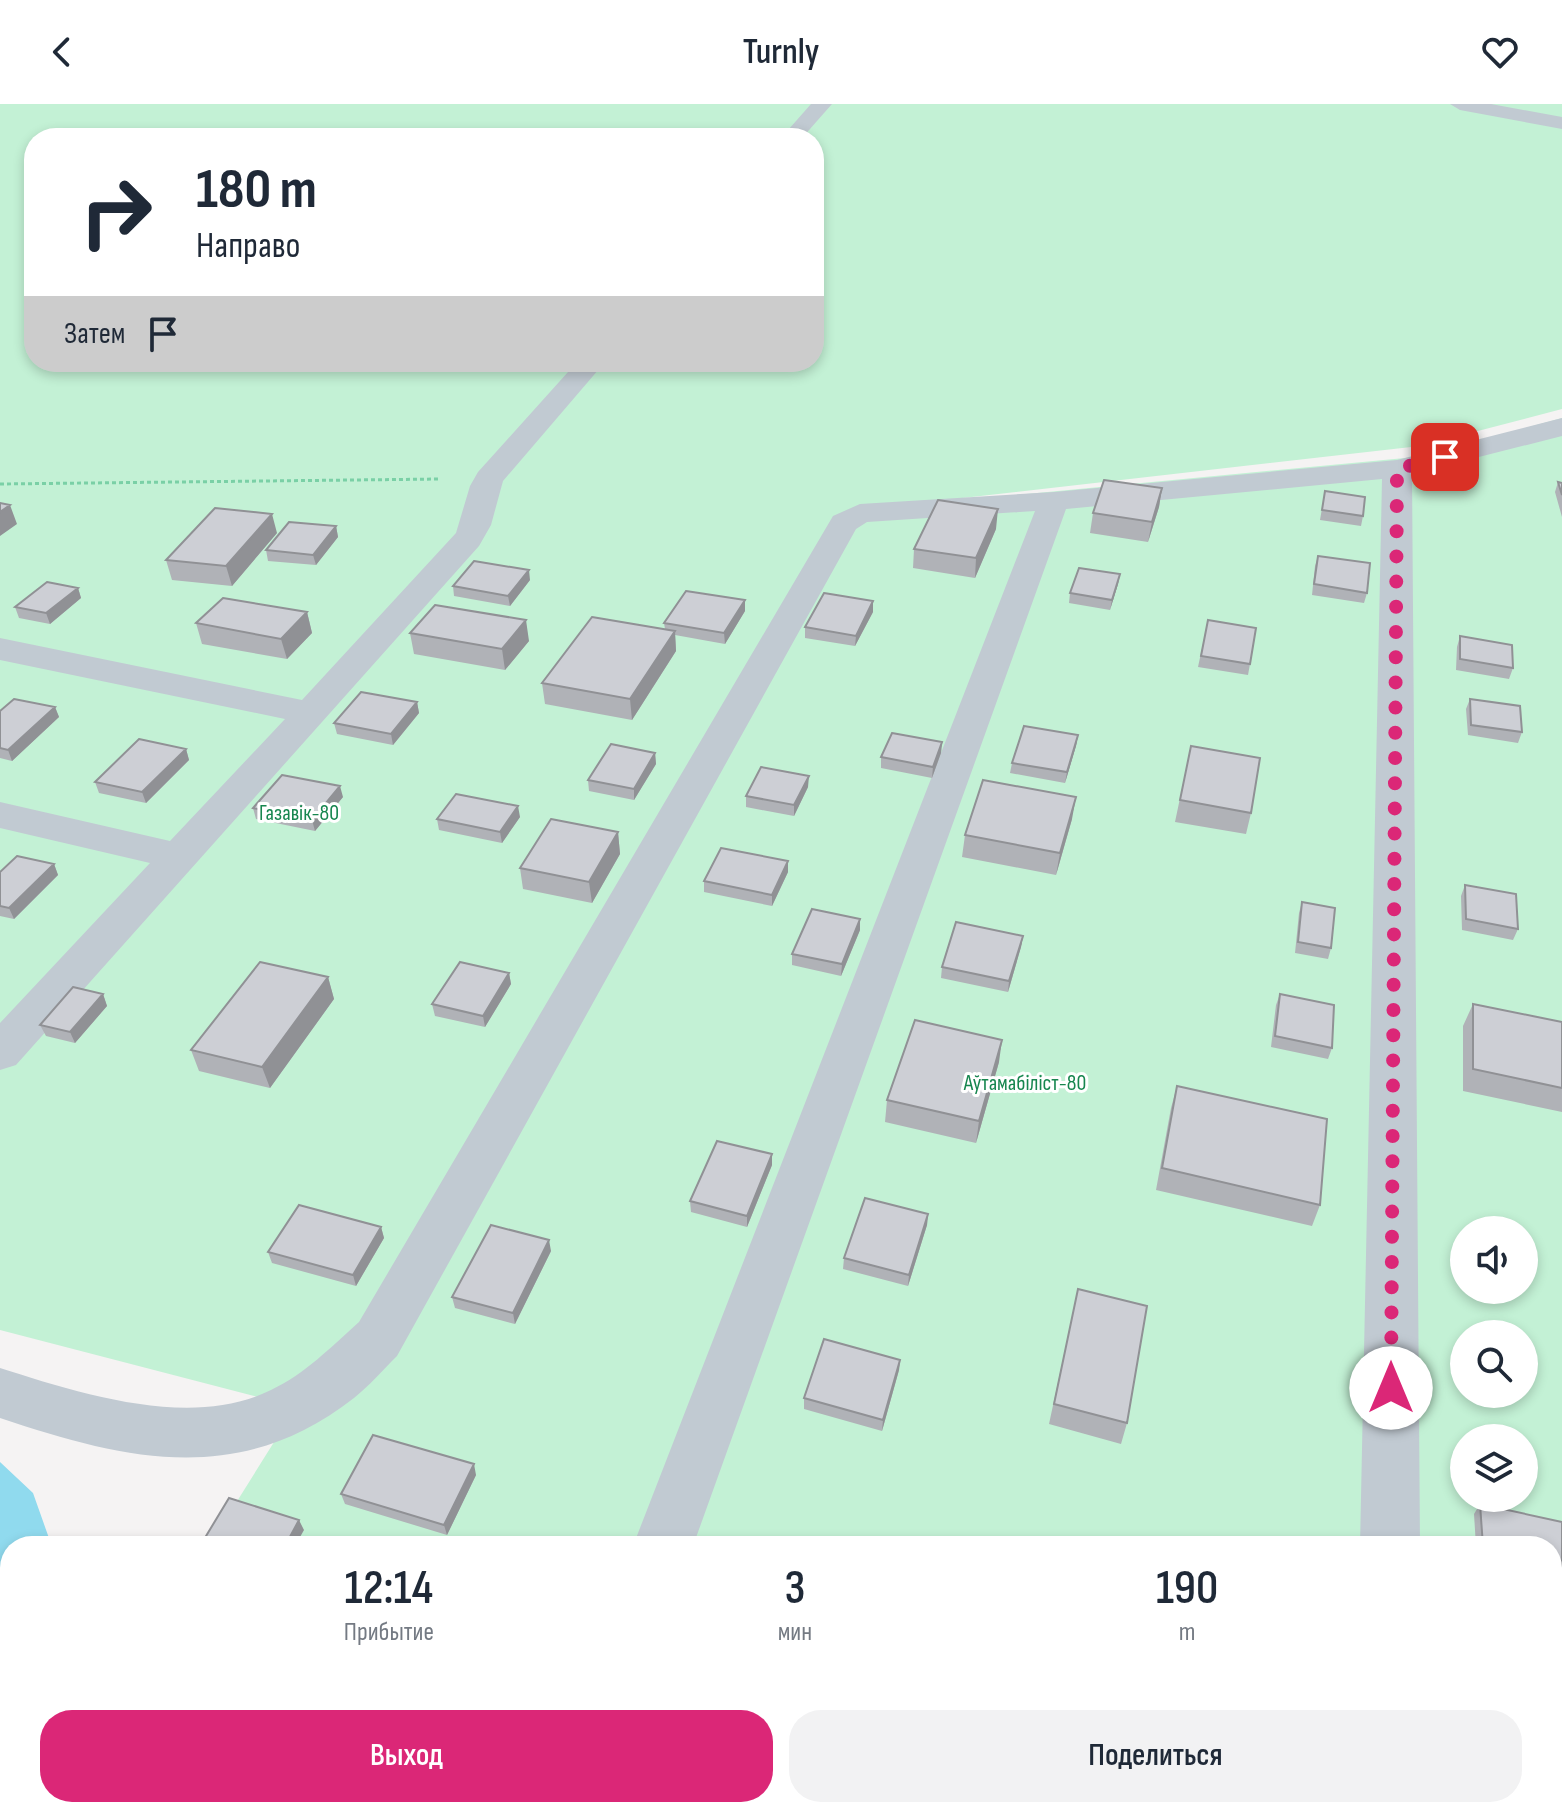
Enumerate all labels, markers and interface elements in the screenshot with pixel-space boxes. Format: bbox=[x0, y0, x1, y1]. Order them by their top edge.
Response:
icon: back bbox=[40, 30, 84, 74]
icon: heart bbox=[1478, 30, 1522, 74]
text: Turnly bbox=[743, 31, 819, 74]
text: 180 m bbox=[196, 157, 317, 224]
icon: right bbox=[64, 160, 168, 264]
text: Направо bbox=[196, 225, 300, 268]
icon: arrive bbox=[141, 312, 185, 356]
text: Затем bbox=[64, 316, 125, 352]
pin bbox=[1411, 423, 1479, 491]
icon: arrive bbox=[1423, 435, 1467, 479]
park label: Газавік-80 bbox=[259, 800, 339, 827]
park label: Аўтамабіліст-80 bbox=[963, 1070, 1086, 1097]
map controls bbox=[1450, 1216, 1538, 1512]
button: sound bbox=[1450, 1216, 1538, 1304]
button: search bbox=[1450, 1320, 1538, 1408]
position arrow bbox=[1349, 1346, 1433, 1430]
button: layers bbox=[1450, 1424, 1538, 1512]
text: 12:14 bbox=[345, 1560, 433, 1617]
text: 3 bbox=[784, 1560, 805, 1617]
text: 190 bbox=[1156, 1560, 1218, 1617]
text: Прибытие bbox=[344, 1617, 434, 1648]
text: мин bbox=[778, 1617, 812, 1648]
text: m bbox=[1179, 1617, 1195, 1648]
button: Выход bbox=[40, 1710, 773, 1802]
button: Поделиться bbox=[789, 1710, 1522, 1802]

